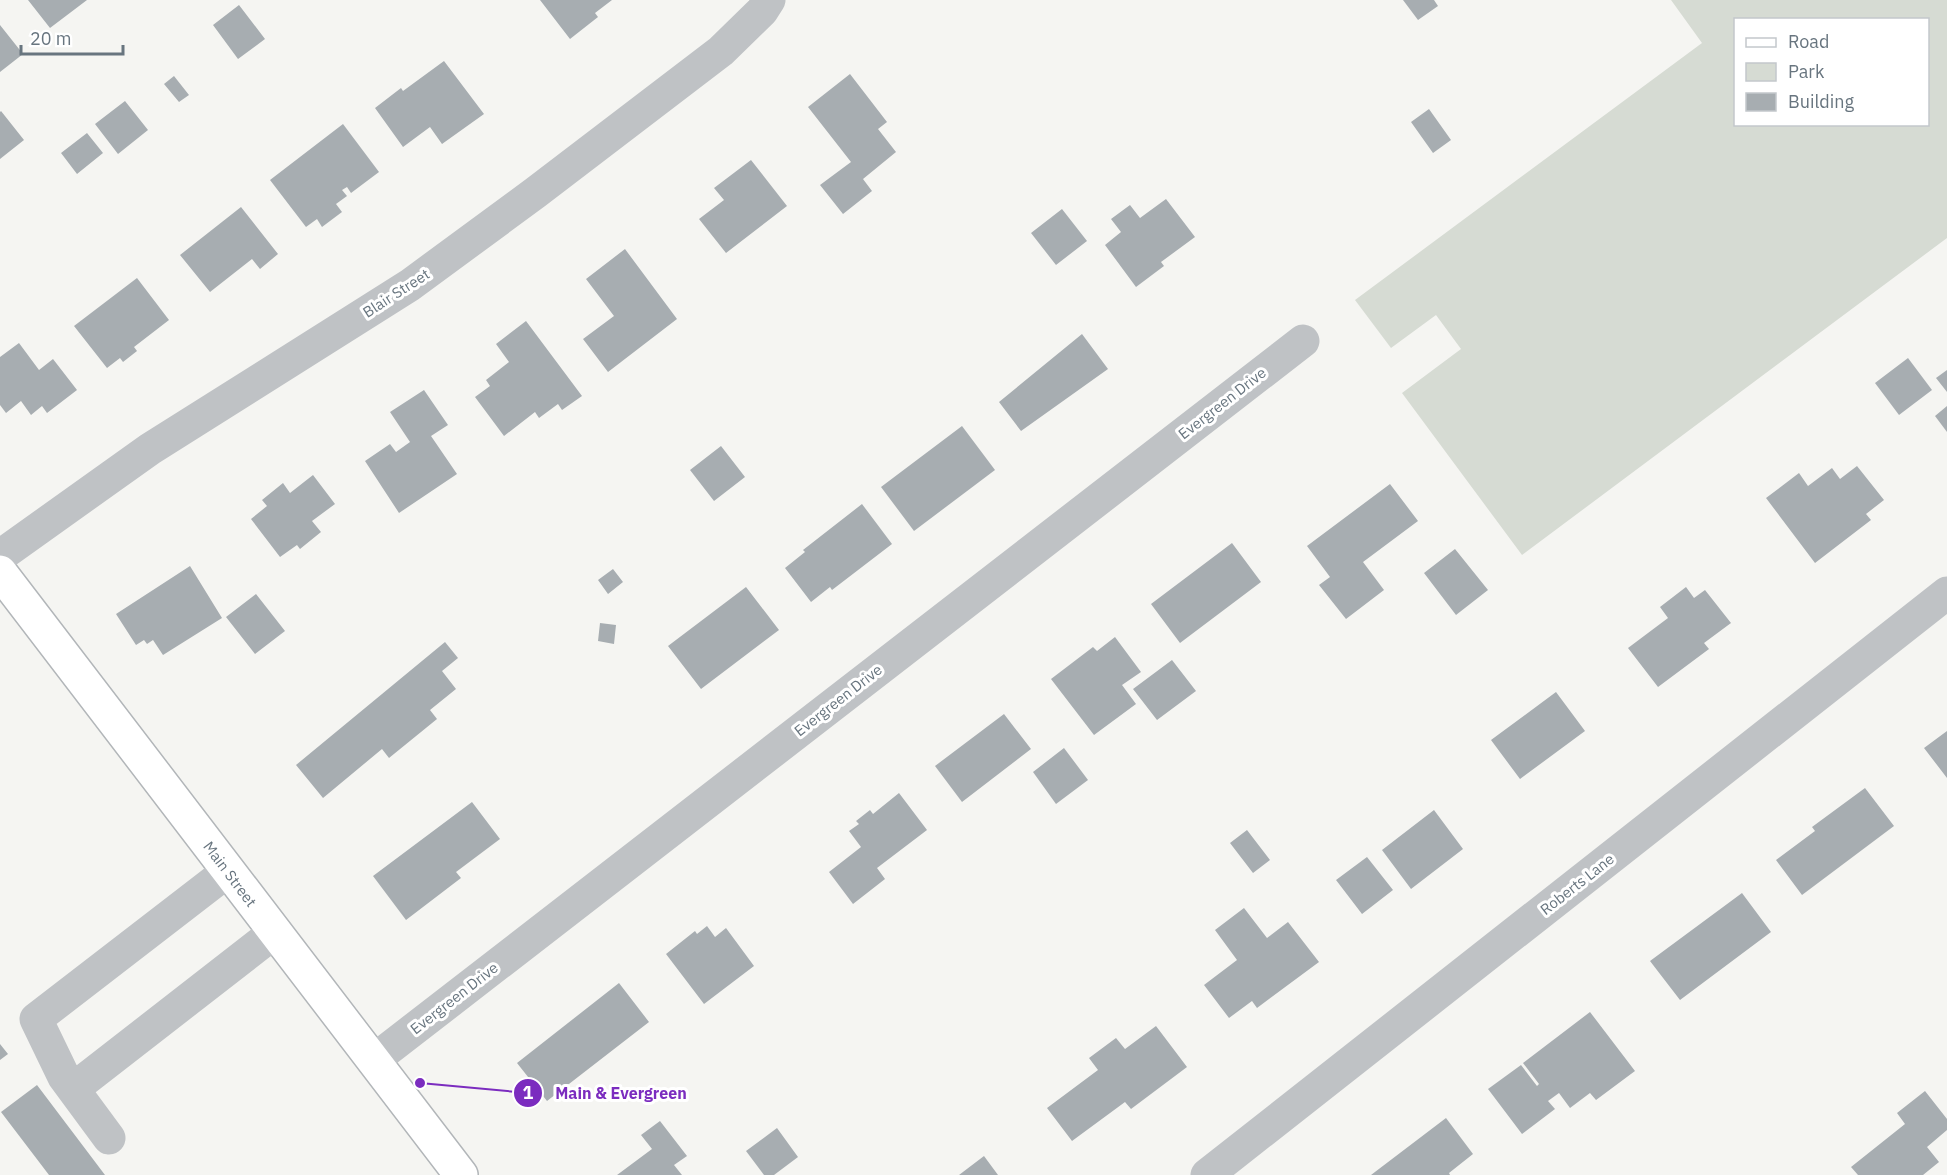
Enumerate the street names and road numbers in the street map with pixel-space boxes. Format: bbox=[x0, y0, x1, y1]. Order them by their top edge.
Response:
street label: Blair Street bbox=[359, 264, 433, 322]
street label: Evergreen Drive bbox=[1174, 363, 1270, 443]
street label: Evergreen Drive bbox=[790, 660, 886, 740]
street label: Main Street bbox=[199, 837, 261, 911]
street label: Roberts Lane bbox=[1536, 849, 1618, 919]
street label: Evergreen Drive bbox=[406, 958, 502, 1038]

